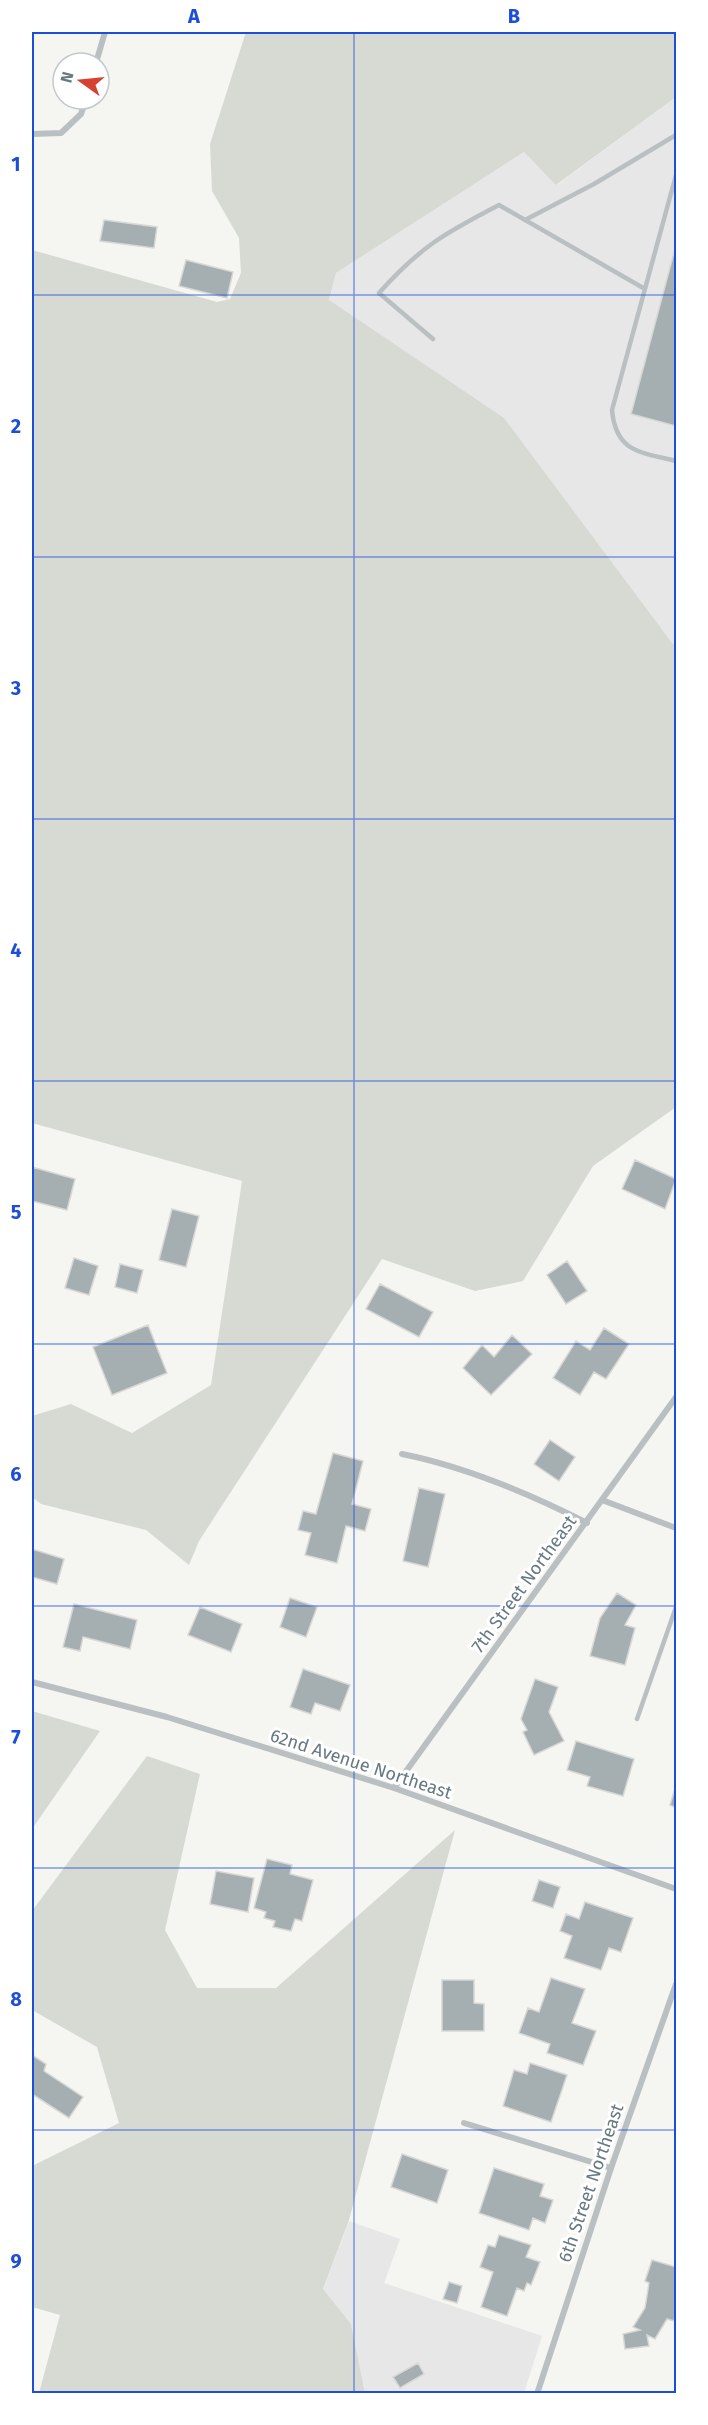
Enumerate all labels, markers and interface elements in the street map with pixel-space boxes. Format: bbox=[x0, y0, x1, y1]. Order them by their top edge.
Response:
text: A bbox=[187, 4, 201, 28]
text: B bbox=[508, 4, 520, 28]
north arrow bbox=[51, 51, 111, 111]
text: N bbox=[56, 70, 78, 85]
text: 1 bbox=[11, 152, 21, 176]
text: 2 bbox=[11, 414, 21, 438]
text: 3 bbox=[10, 676, 21, 700]
text: 4 bbox=[10, 938, 22, 962]
text: 5 bbox=[11, 1200, 22, 1224]
text: 6 bbox=[10, 1462, 22, 1486]
street label: 7th Street Northeast bbox=[467, 1511, 581, 1657]
street label: 62nd Avenue Northeast bbox=[267, 1724, 455, 1804]
text: 7 bbox=[11, 1725, 21, 1749]
text: 8 bbox=[10, 1987, 22, 2011]
street label: 6th Street Northeast bbox=[554, 2100, 629, 2265]
text: 9 bbox=[10, 2249, 22, 2273]

